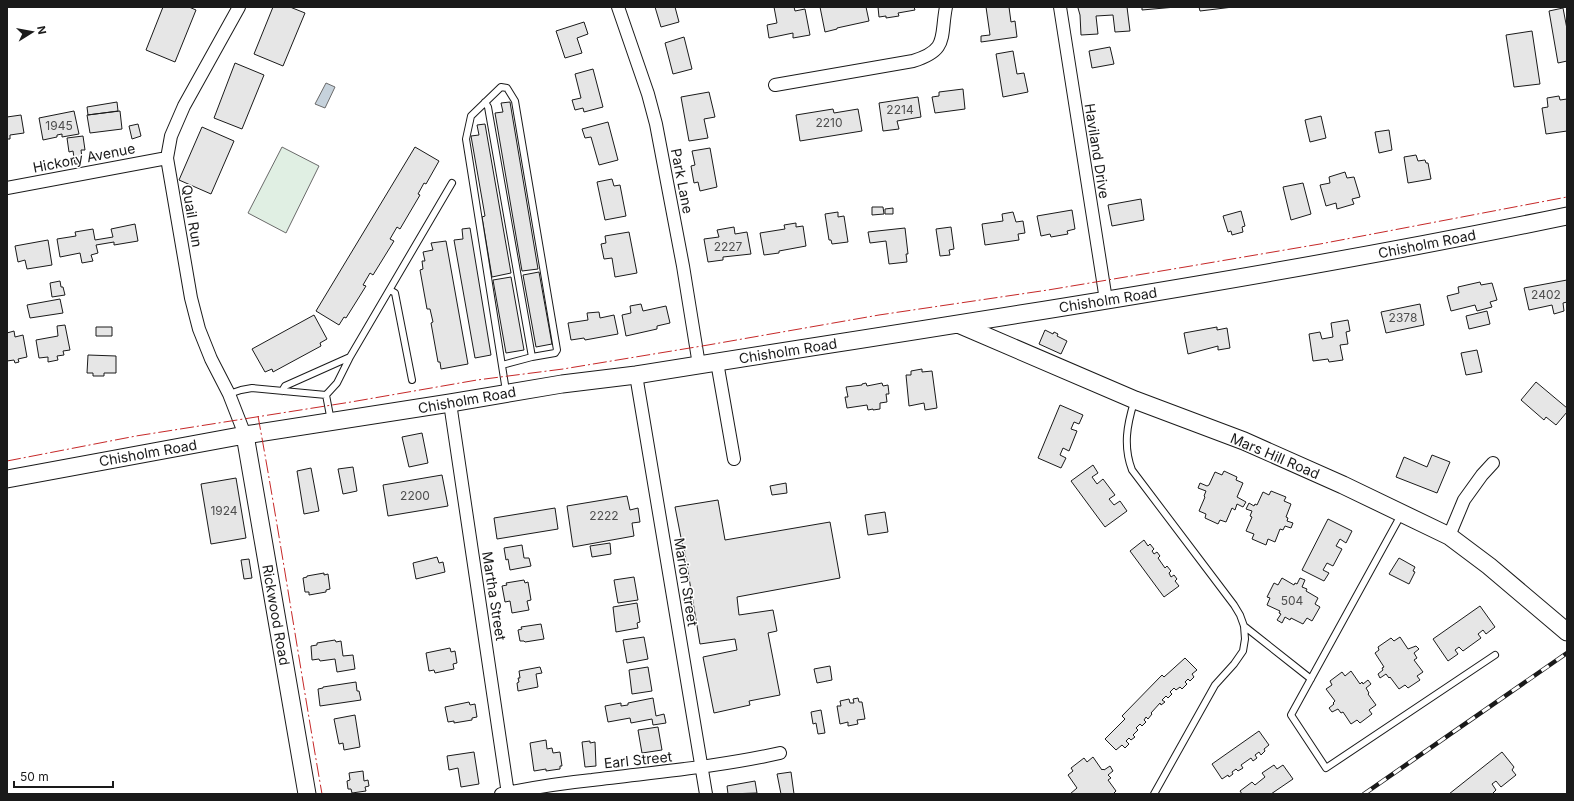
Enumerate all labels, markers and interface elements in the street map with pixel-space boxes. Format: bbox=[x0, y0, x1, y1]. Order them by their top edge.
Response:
north arrow bbox=[12, 12, 52, 52]
text: N bbox=[34, 25, 49, 36]
house number: 2214 bbox=[886, 102, 914, 117]
street label: Haviland Drive bbox=[1082, 102, 1113, 200]
house number: 2210 bbox=[815, 115, 843, 130]
house number: 1945 bbox=[45, 118, 73, 133]
street label: Hickory Avenue bbox=[31, 139, 137, 176]
street label: Park Lane bbox=[668, 147, 697, 215]
street label: Quail Run bbox=[179, 183, 206, 248]
street label: Chisholm Road bbox=[1377, 226, 1477, 261]
house number: 2227 bbox=[714, 239, 743, 254]
street label: Chisholm Road bbox=[1058, 283, 1158, 316]
house number: 2402 bbox=[1531, 287, 1561, 302]
house number: 2378 bbox=[1389, 310, 1417, 325]
street label: Chisholm Road bbox=[738, 334, 838, 367]
street label: Chisholm Road bbox=[417, 383, 517, 417]
street label: Mars Hill Road bbox=[1228, 429, 1322, 482]
street label: Chisholm Road bbox=[98, 436, 198, 470]
house number: 2200 bbox=[400, 488, 430, 503]
house number: 1924 bbox=[210, 503, 238, 518]
house number: 2222 bbox=[589, 508, 619, 523]
street label: Marion Street bbox=[671, 536, 702, 628]
street label: Martha Street bbox=[479, 550, 510, 642]
street label: Rickwood Road bbox=[259, 563, 294, 667]
house number: 504 bbox=[1281, 593, 1304, 608]
street label: Earl Street bbox=[603, 747, 673, 772]
scale bar bbox=[14, 763, 113, 789]
text: 50 m bbox=[20, 769, 49, 784]

